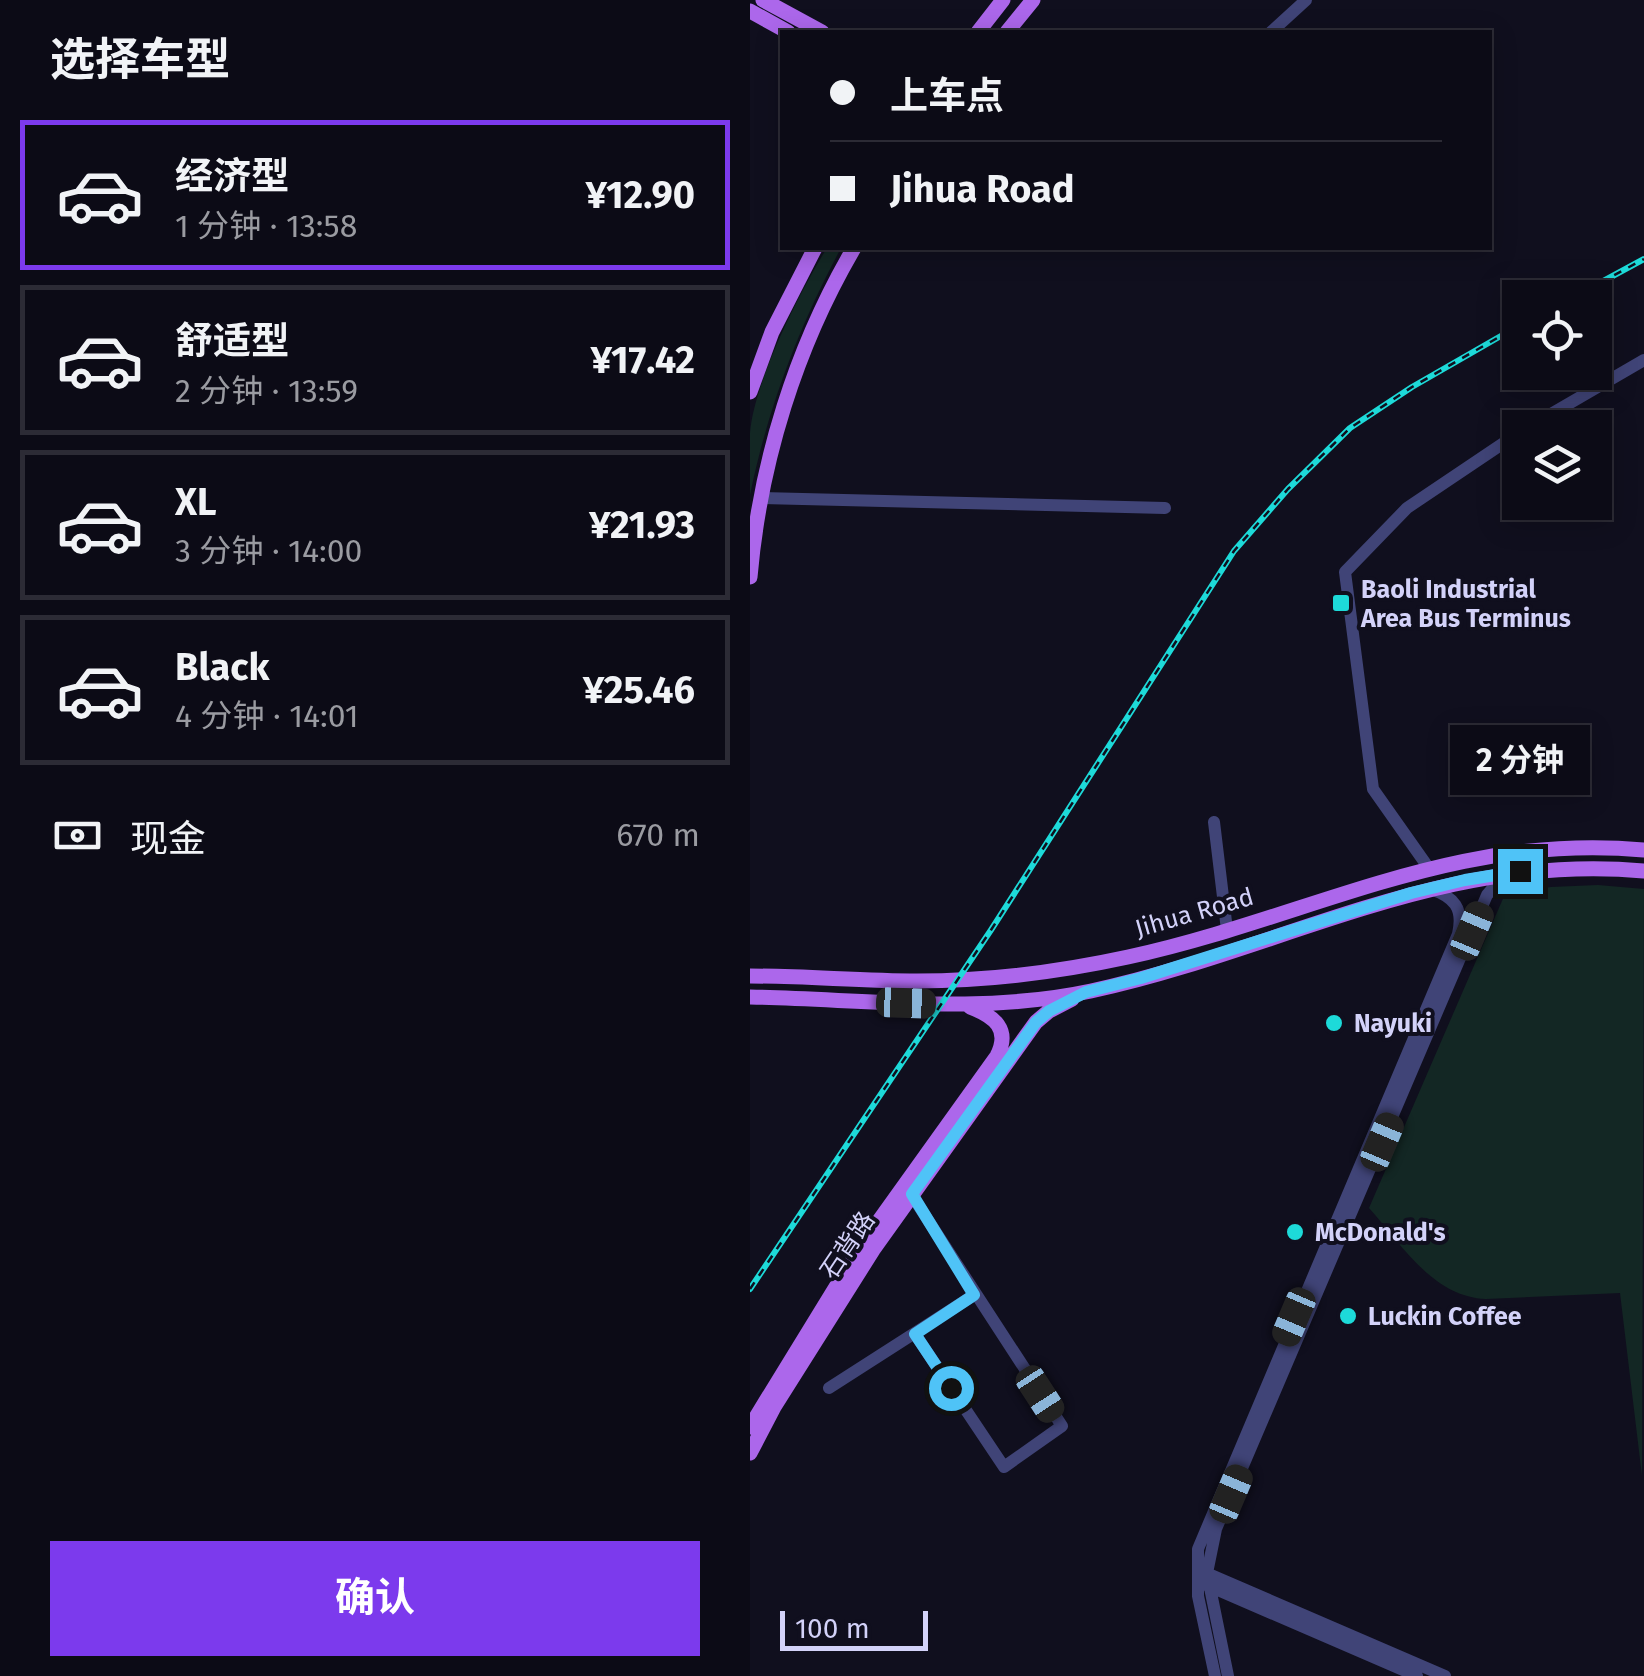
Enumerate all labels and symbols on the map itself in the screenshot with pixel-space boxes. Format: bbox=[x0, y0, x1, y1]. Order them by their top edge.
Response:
place label: Baoli Industrial Area Bus Terminus bbox=[1360, 575, 1571, 634]
marker: Baoli Industrial Area Bus Terminus bbox=[1330, 592, 1352, 614]
callout: 2 分钟 bbox=[1450, 726, 1590, 796]
route end bbox=[1498, 849, 1543, 894]
street label: Jihua Road bbox=[1132, 882, 1257, 944]
car bbox=[1446, 898, 1498, 964]
car bbox=[875, 987, 937, 1019]
place label: Nayuki bbox=[1354, 1009, 1432, 1039]
marker: Nayuki bbox=[1323, 1012, 1345, 1034]
car bbox=[1356, 1109, 1408, 1175]
street label: 石背路 bbox=[814, 1206, 881, 1285]
place label: McDonald's bbox=[1315, 1218, 1445, 1248]
marker: McDonald's bbox=[1284, 1221, 1306, 1243]
car bbox=[1268, 1284, 1320, 1350]
place label: Luckin Coffee bbox=[1368, 1302, 1522, 1332]
marker: Luckin Coffee bbox=[1337, 1305, 1359, 1327]
car bbox=[1011, 1361, 1069, 1427]
route start bbox=[929, 1366, 974, 1411]
car bbox=[1205, 1461, 1257, 1527]
scale bar bbox=[780, 1606, 928, 1650]

